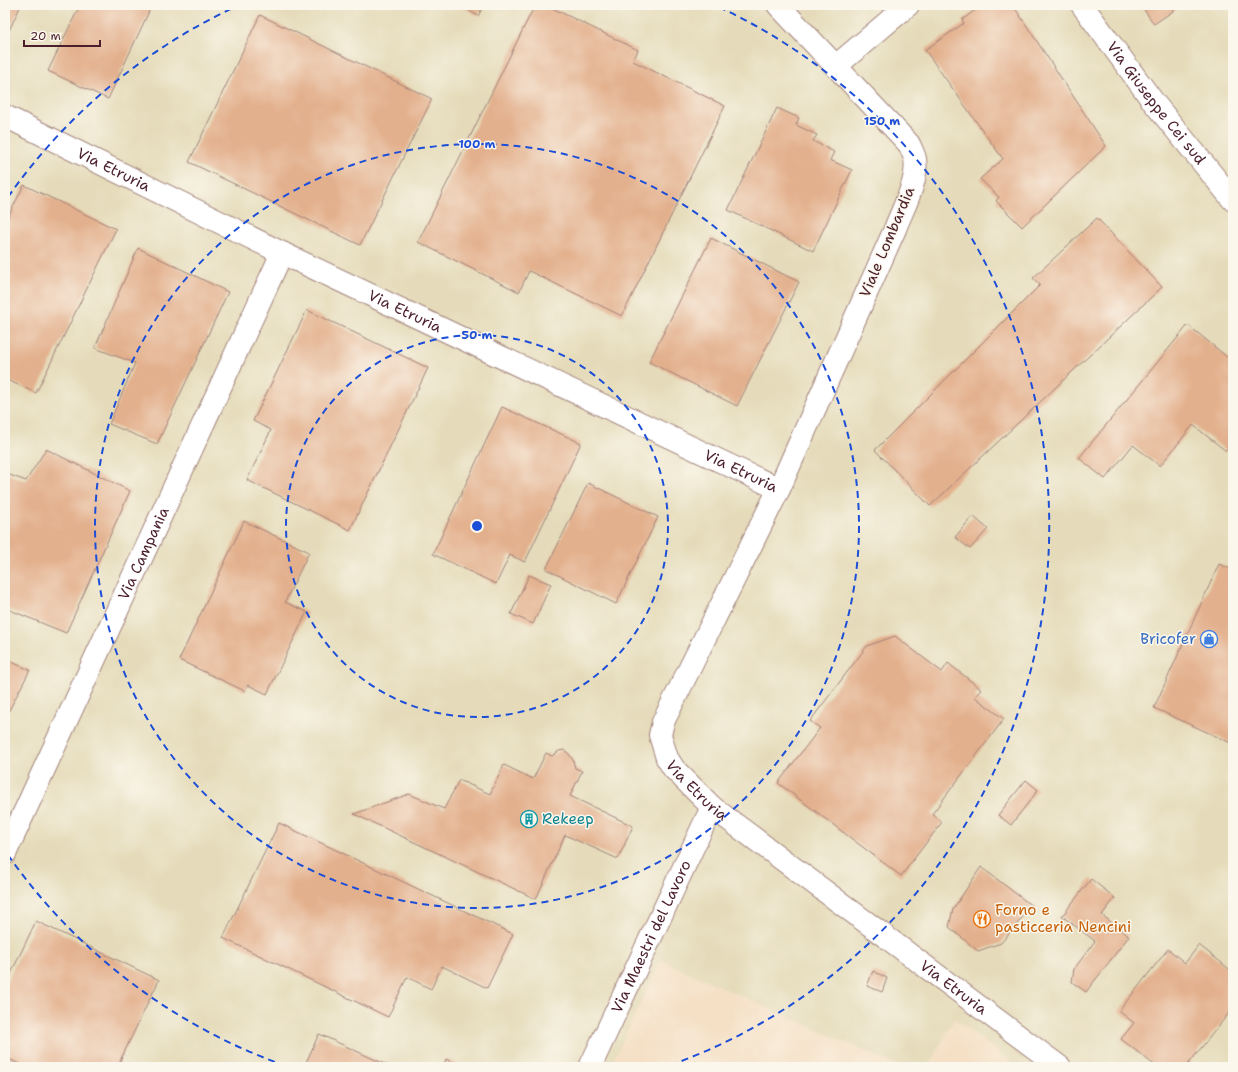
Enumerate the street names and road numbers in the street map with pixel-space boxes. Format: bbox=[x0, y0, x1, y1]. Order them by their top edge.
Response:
street label: Via Giuseppe Cei sud bbox=[1102, 37, 1211, 169]
street label: Via Etruria bbox=[74, 143, 154, 196]
street label: Viale Lombardia bbox=[855, 183, 920, 300]
street label: Via Etruria bbox=[365, 285, 446, 338]
street label: Via Etruria bbox=[701, 445, 782, 497]
street label: Via Campania bbox=[114, 503, 174, 603]
street label: Via Etruria bbox=[661, 756, 732, 826]
street label: Via Maestri del Lavoro bbox=[607, 857, 696, 1016]
street label: Via Etruria bbox=[916, 956, 992, 1019]

